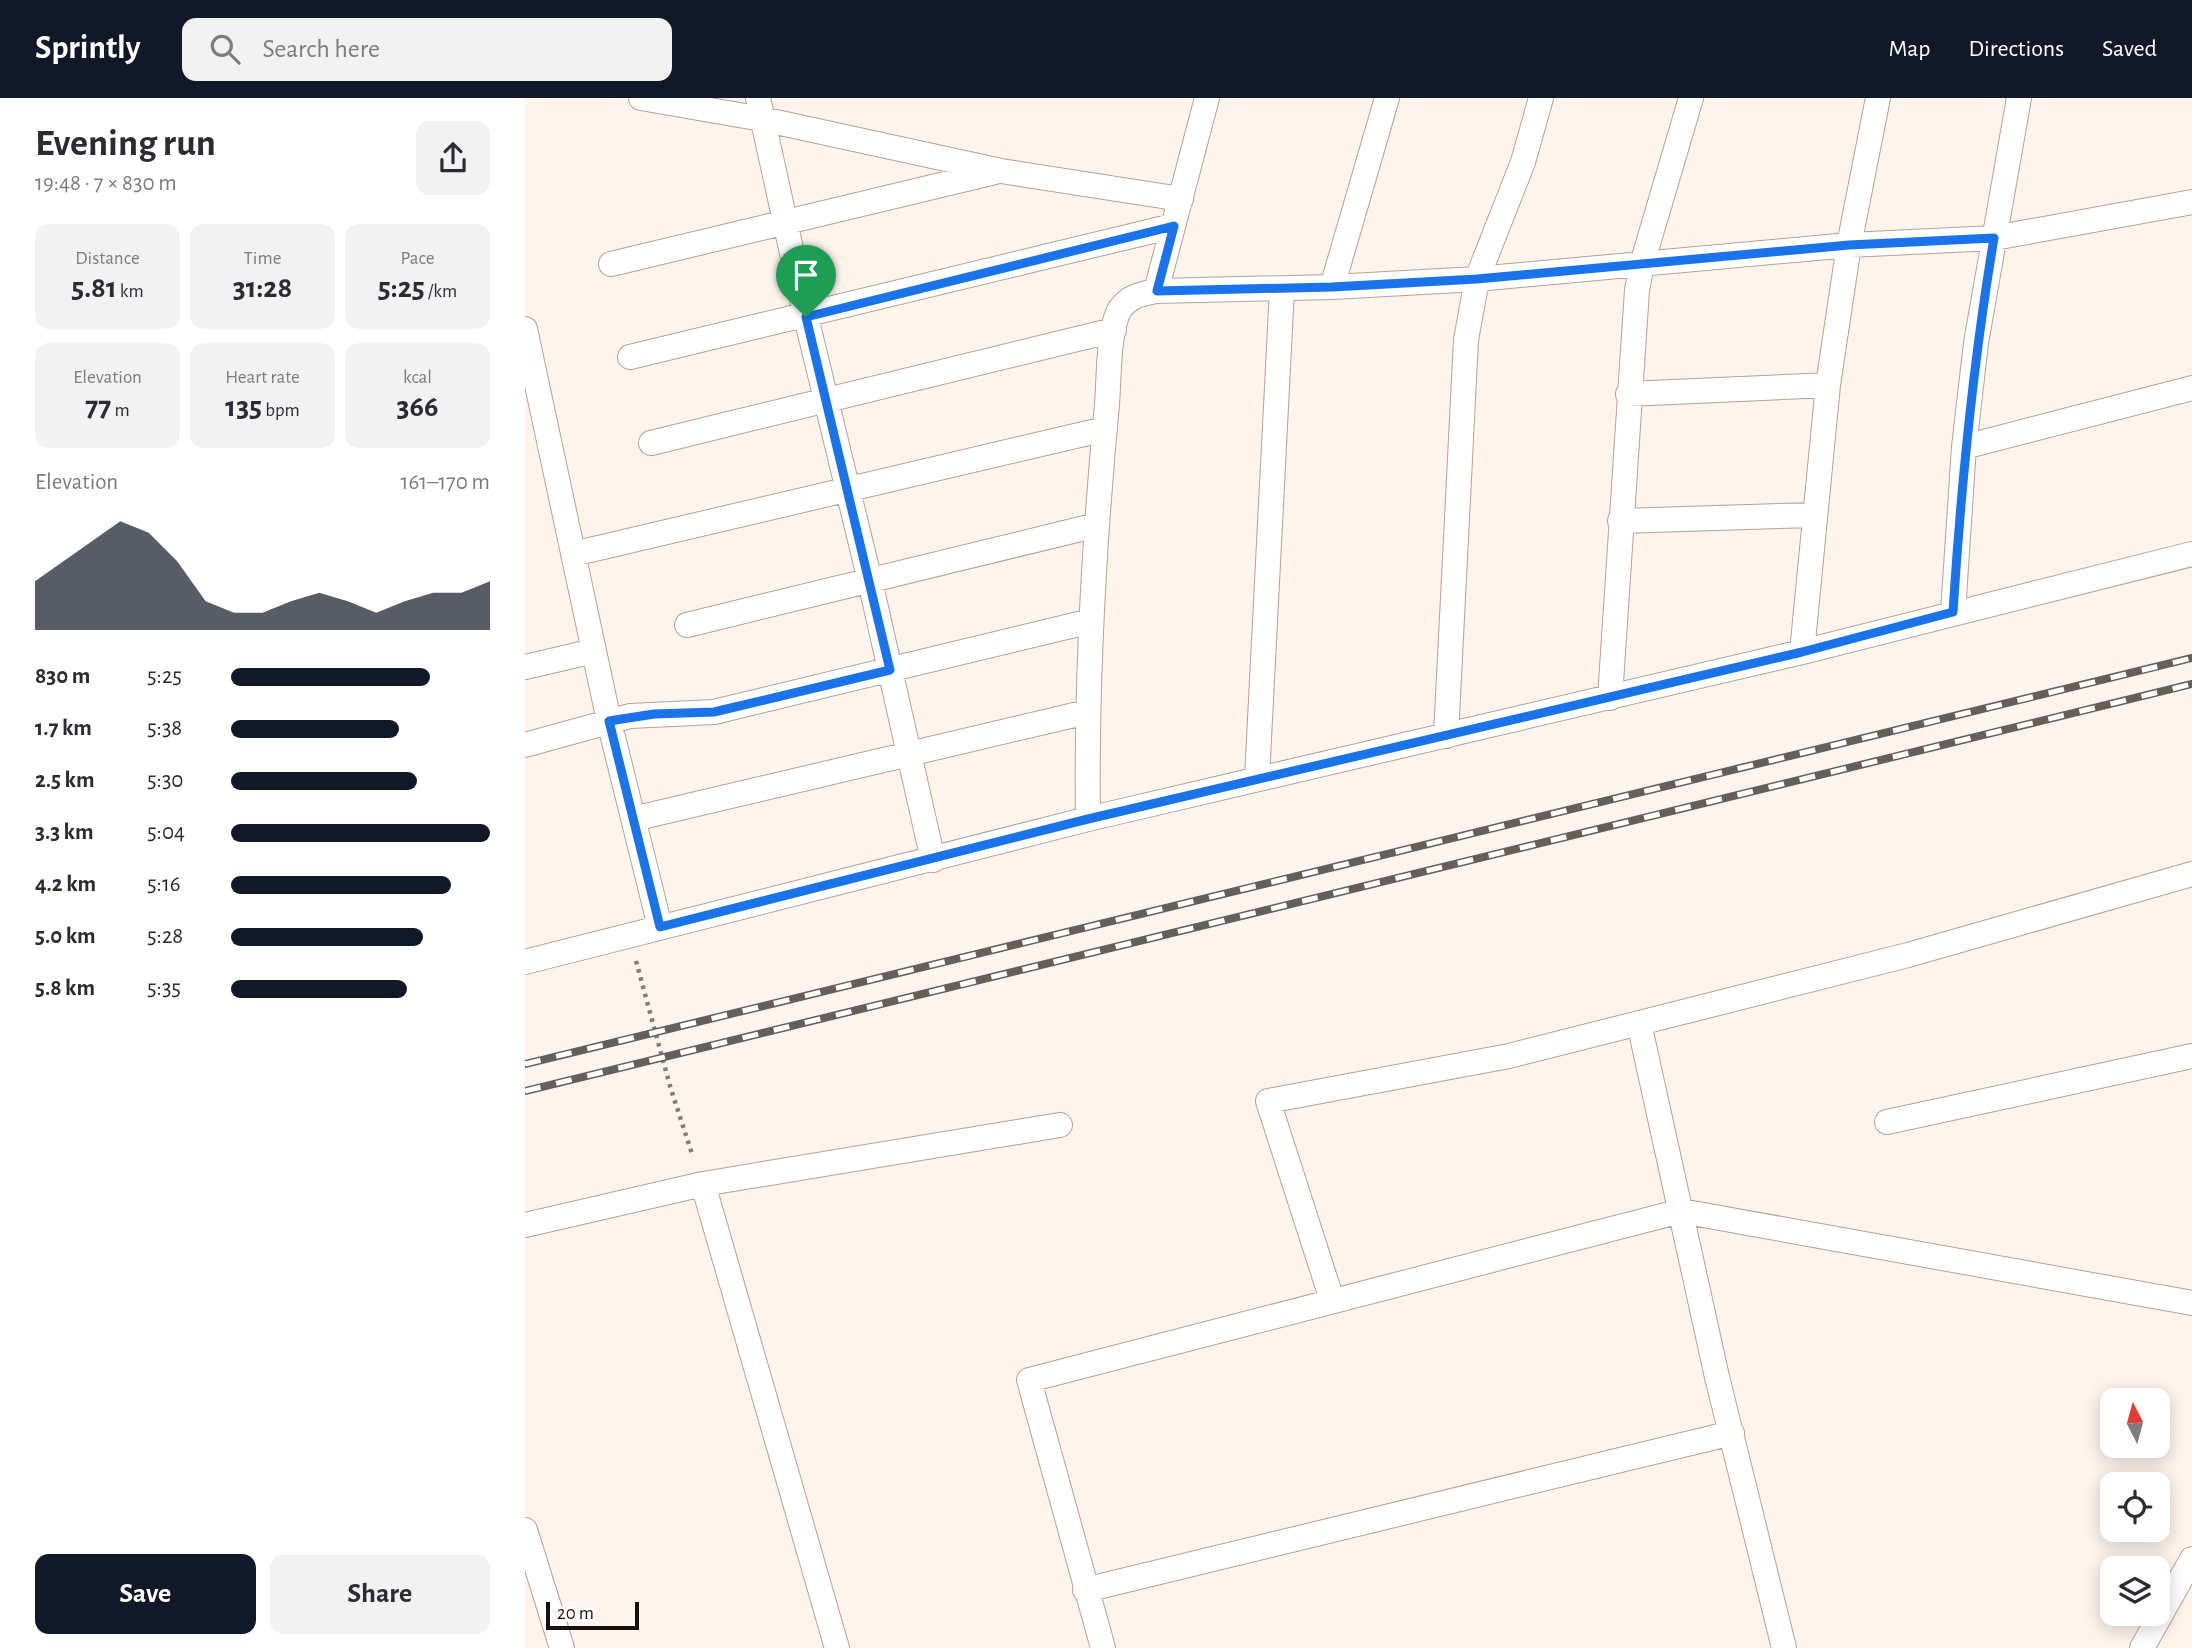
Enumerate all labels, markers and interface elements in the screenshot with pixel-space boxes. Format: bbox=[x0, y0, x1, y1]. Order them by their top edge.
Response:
search box bbox=[182, 18, 672, 81]
icon: search bbox=[206, 30, 244, 68]
text: Sprintly bbox=[35, 32, 140, 65]
text: Search here bbox=[262, 36, 380, 62]
text: Map bbox=[1888, 37, 1930, 61]
text: Directions bbox=[1968, 37, 2064, 61]
text: Saved bbox=[2102, 37, 2157, 61]
button: share bbox=[416, 121, 490, 195]
text: Evening run bbox=[35, 125, 216, 163]
text: 19:48 · 7 × 830 m bbox=[35, 172, 177, 195]
pin bbox=[776, 245, 836, 317]
text: Distance bbox=[75, 249, 140, 268]
text: Time bbox=[244, 249, 281, 268]
text: Pace bbox=[400, 249, 435, 268]
icon: arrive bbox=[787, 256, 825, 294]
text: 5.81 bbox=[71, 273, 117, 303]
text: 31:28 bbox=[233, 273, 292, 303]
text: 5:25 bbox=[378, 273, 425, 303]
text: km bbox=[117, 282, 144, 301]
text: /km bbox=[425, 282, 457, 301]
text: Elevation bbox=[73, 368, 142, 387]
text: Heart rate bbox=[225, 368, 300, 387]
text: kcal bbox=[403, 368, 432, 387]
text: 77 bbox=[85, 392, 111, 422]
text: 135 bbox=[225, 392, 262, 422]
text: 366 bbox=[397, 392, 438, 422]
text: m bbox=[111, 401, 130, 420]
text: bpm bbox=[262, 401, 300, 420]
text: Elevation bbox=[35, 471, 118, 494]
text: 161–170 m bbox=[401, 471, 490, 494]
text: 830 m bbox=[35, 665, 90, 688]
text: 5:25 bbox=[147, 665, 182, 688]
text: 1.7 km bbox=[35, 717, 92, 740]
text: 5:38 bbox=[147, 717, 182, 740]
text: 2.5 km bbox=[35, 769, 94, 792]
text: 5:30 bbox=[147, 769, 184, 792]
text: 3.3 km bbox=[35, 821, 94, 844]
text: 5:04 bbox=[147, 821, 185, 844]
text: 4.2 km bbox=[35, 873, 96, 896]
text: 5:16 bbox=[147, 873, 181, 896]
text: 5.0 km bbox=[35, 925, 96, 948]
text: 5:28 bbox=[147, 925, 183, 948]
text: 5.8 km bbox=[35, 977, 95, 1000]
text: 5:35 bbox=[147, 977, 181, 1000]
north arrow bbox=[2100, 1388, 2170, 1458]
map controls bbox=[2100, 1388, 2170, 1626]
button: locate bbox=[2100, 1472, 2170, 1542]
button: Save bbox=[35, 1554, 256, 1634]
button: Share bbox=[270, 1554, 490, 1634]
button: layers bbox=[2100, 1556, 2170, 1626]
scale bar bbox=[546, 1599, 639, 1631]
text: 20 m bbox=[557, 1604, 594, 1623]

